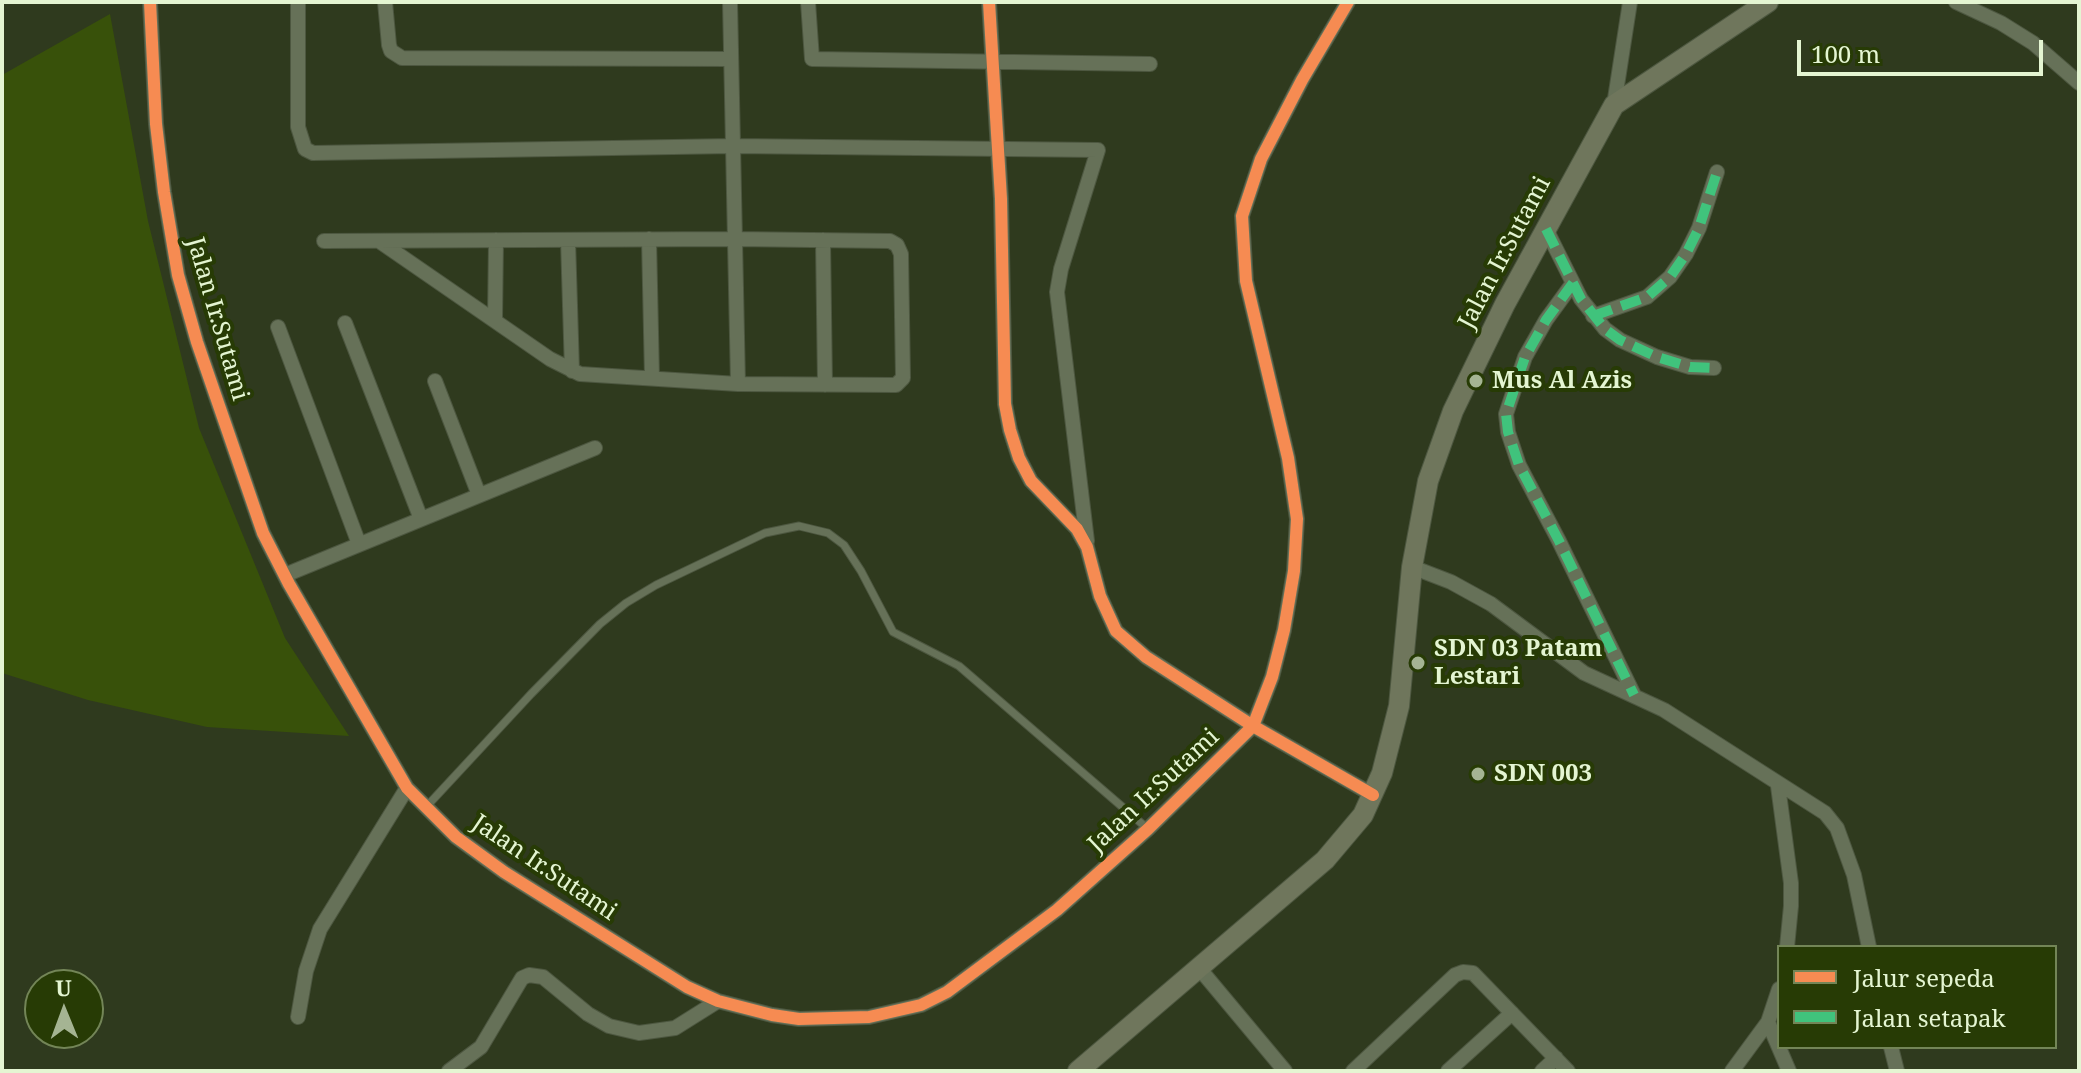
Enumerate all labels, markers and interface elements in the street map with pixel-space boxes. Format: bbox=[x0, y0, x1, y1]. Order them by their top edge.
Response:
scale bar bbox=[1801, 24, 2047, 74]
text: 100 m bbox=[1811, 37, 1880, 70]
street label: Jalan Ir.Sutami bbox=[1453, 172, 1557, 334]
street label: Jalan Ir.Sutami bbox=[180, 234, 254, 404]
place label: Mus Al Azis bbox=[1492, 367, 1632, 395]
marker: Mus Al Azis bbox=[1467, 372, 1485, 390]
place label: SDN 03 Patam Lestari bbox=[1434, 635, 1602, 691]
marker: SDN 03 Patam Lestari bbox=[1409, 654, 1427, 672]
street label: Jalan Ir.Sutami bbox=[1083, 723, 1225, 859]
place label: SDN 003 bbox=[1494, 760, 1592, 788]
marker: SDN 003 bbox=[1469, 765, 1487, 783]
street label: Jalan Ir.Sutami bbox=[466, 809, 622, 927]
legend bbox=[1777, 945, 2057, 1049]
text: Jalur sepeda bbox=[1853, 961, 1995, 994]
north arrow bbox=[24, 969, 104, 1049]
text: U bbox=[55, 972, 72, 1002]
text: Jalan setapak bbox=[1853, 1001, 2006, 1034]

